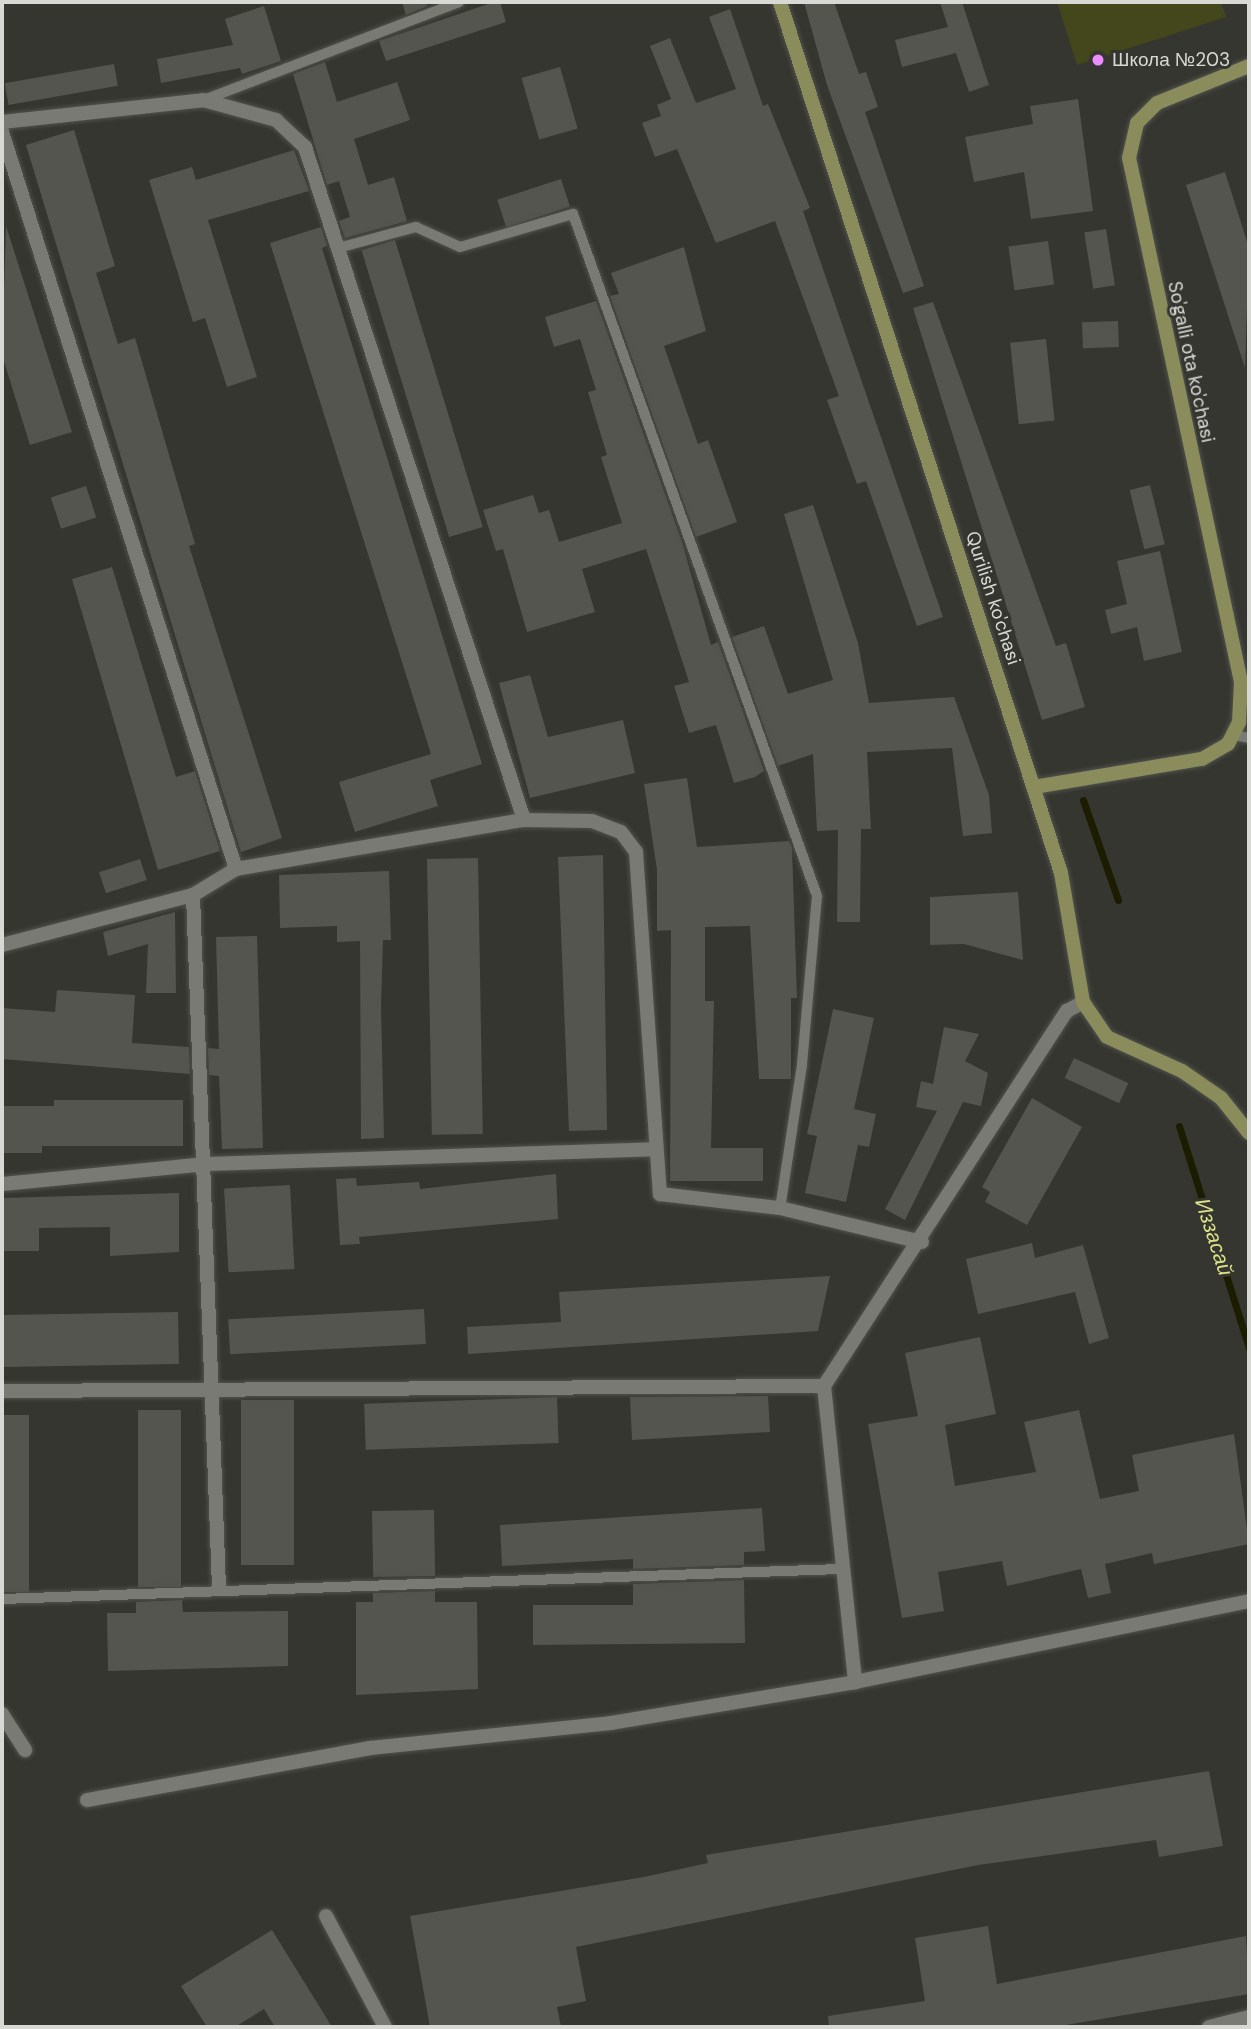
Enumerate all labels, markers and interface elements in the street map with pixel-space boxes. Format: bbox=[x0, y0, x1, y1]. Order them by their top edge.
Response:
place label: Школа №203 bbox=[1112, 49, 1230, 71]
marker: Школа №203 bbox=[1090, 52, 1106, 68]
street label: So'galli ota ko'chasi bbox=[1163, 279, 1219, 445]
street label: Qurilish ko'chasi bbox=[961, 528, 1025, 668]
water label: Иззасай bbox=[1190, 1195, 1238, 1279]

